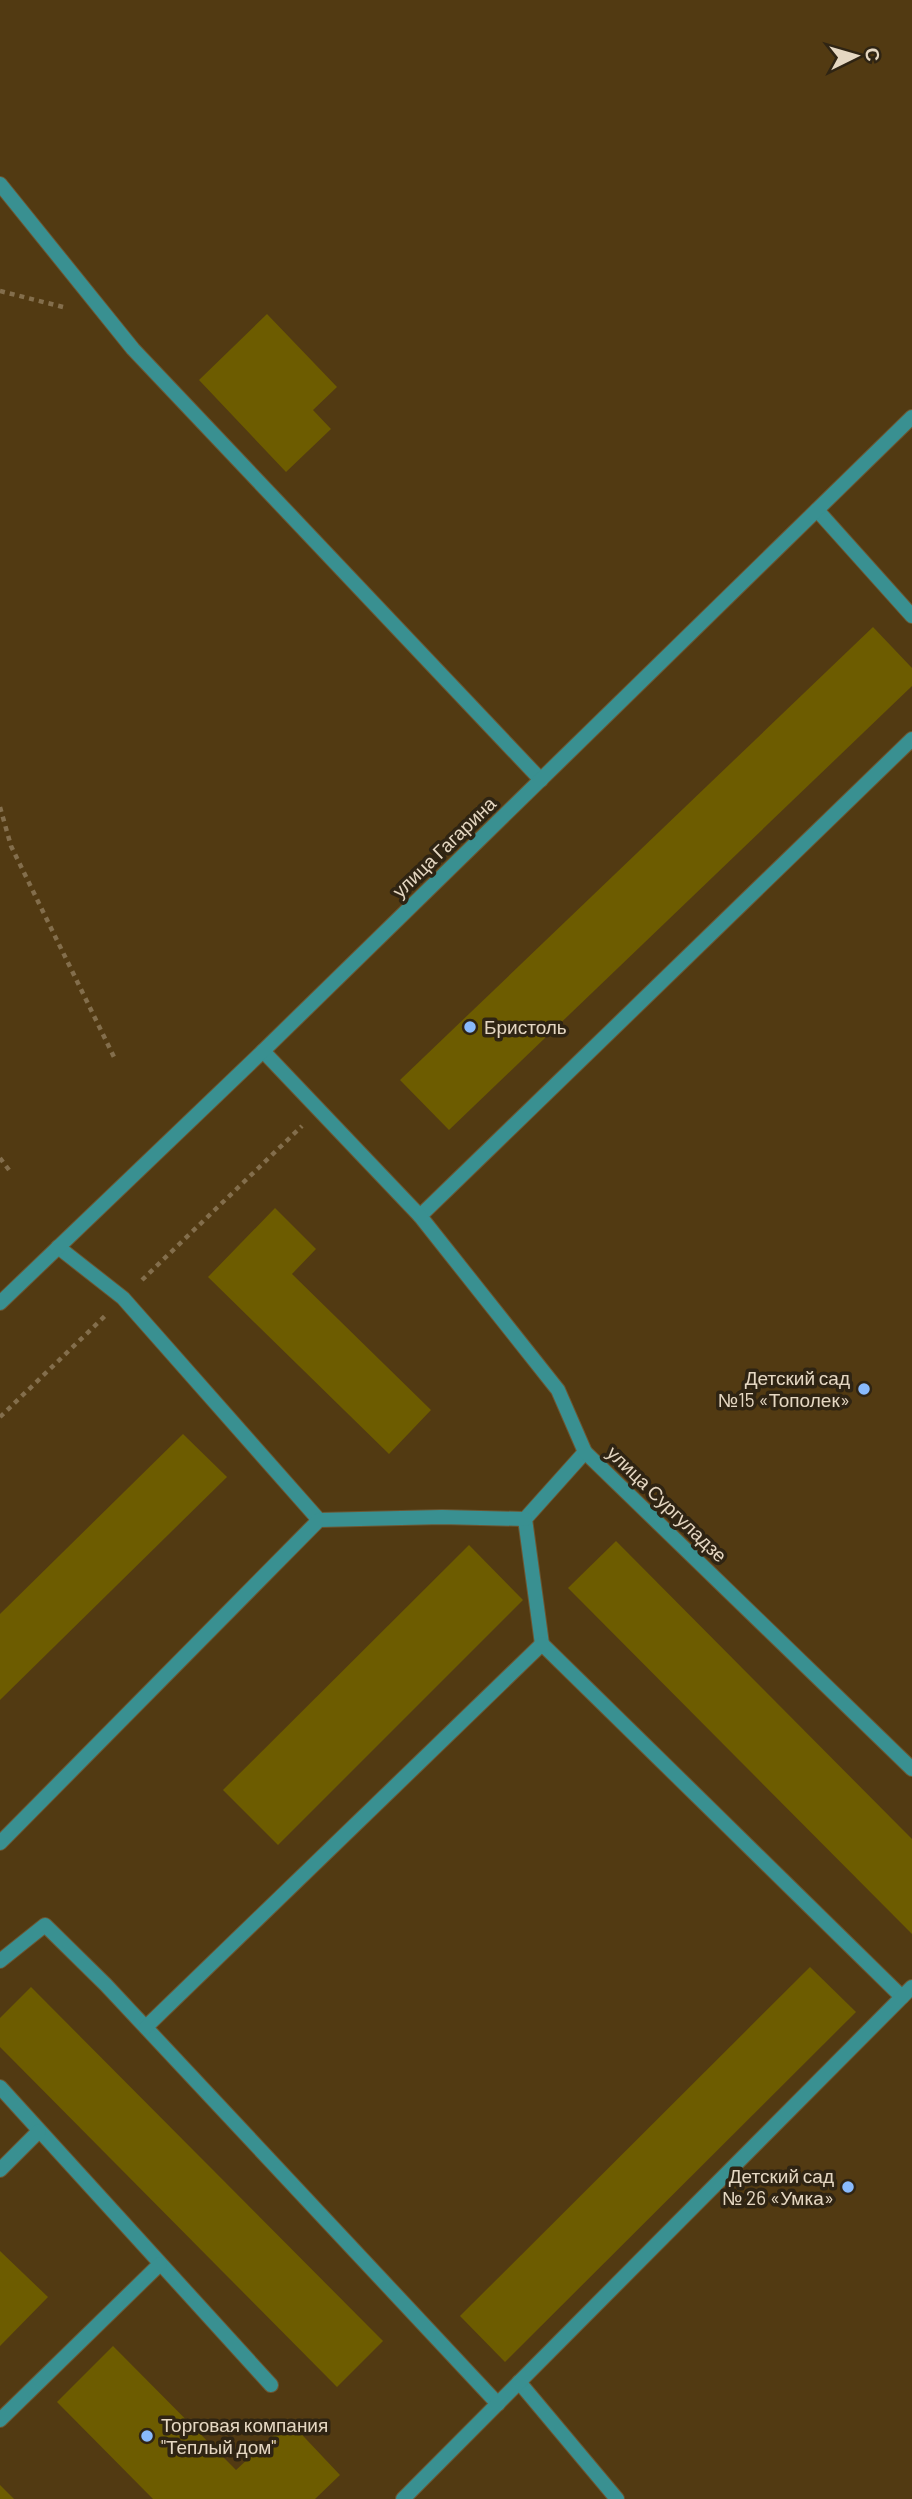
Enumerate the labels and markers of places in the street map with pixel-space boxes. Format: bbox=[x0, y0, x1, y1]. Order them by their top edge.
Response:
place label: Бристоль bbox=[484, 1015, 567, 1038]
marker: Бристоль bbox=[462, 1019, 478, 1035]
place label: Детский сад №15 «Тополек» bbox=[718, 1366, 850, 1411]
marker: Детский сад №15 «Тополек» bbox=[856, 1381, 872, 1397]
place label: Детский сад № 26 «Умка» bbox=[722, 2164, 834, 2209]
marker: Детский сад № 26 «Умка» bbox=[840, 2179, 856, 2195]
place label: Торговая компания "Теплый дом" bbox=[161, 2413, 328, 2458]
marker: Торговая компания "Теплый дом" bbox=[139, 2428, 155, 2444]

